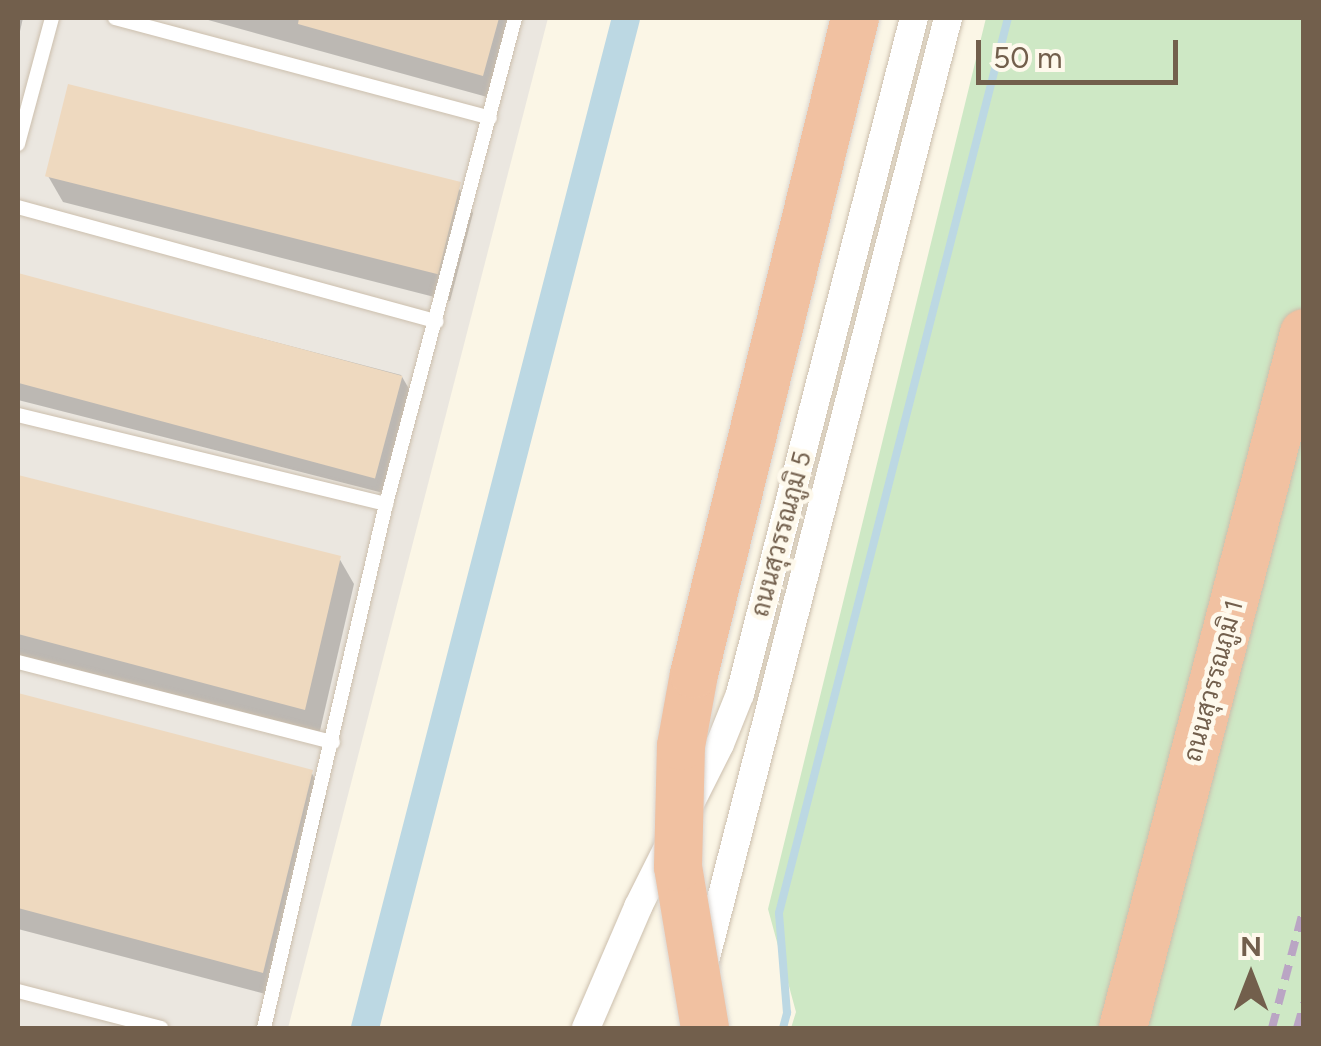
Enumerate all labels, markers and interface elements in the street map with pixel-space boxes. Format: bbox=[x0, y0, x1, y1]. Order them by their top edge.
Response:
scale bar bbox=[981, 20, 1184, 82]
text: 50 m bbox=[993, 39, 1062, 76]
street label: ถนนสุวรรณภูมิ 5 bbox=[745, 448, 817, 620]
street label: ถนนสุวรรณภูมิ 1 bbox=[1177, 597, 1249, 765]
north arrow bbox=[1201, 926, 1301, 1026]
text: N bbox=[1240, 929, 1262, 963]

